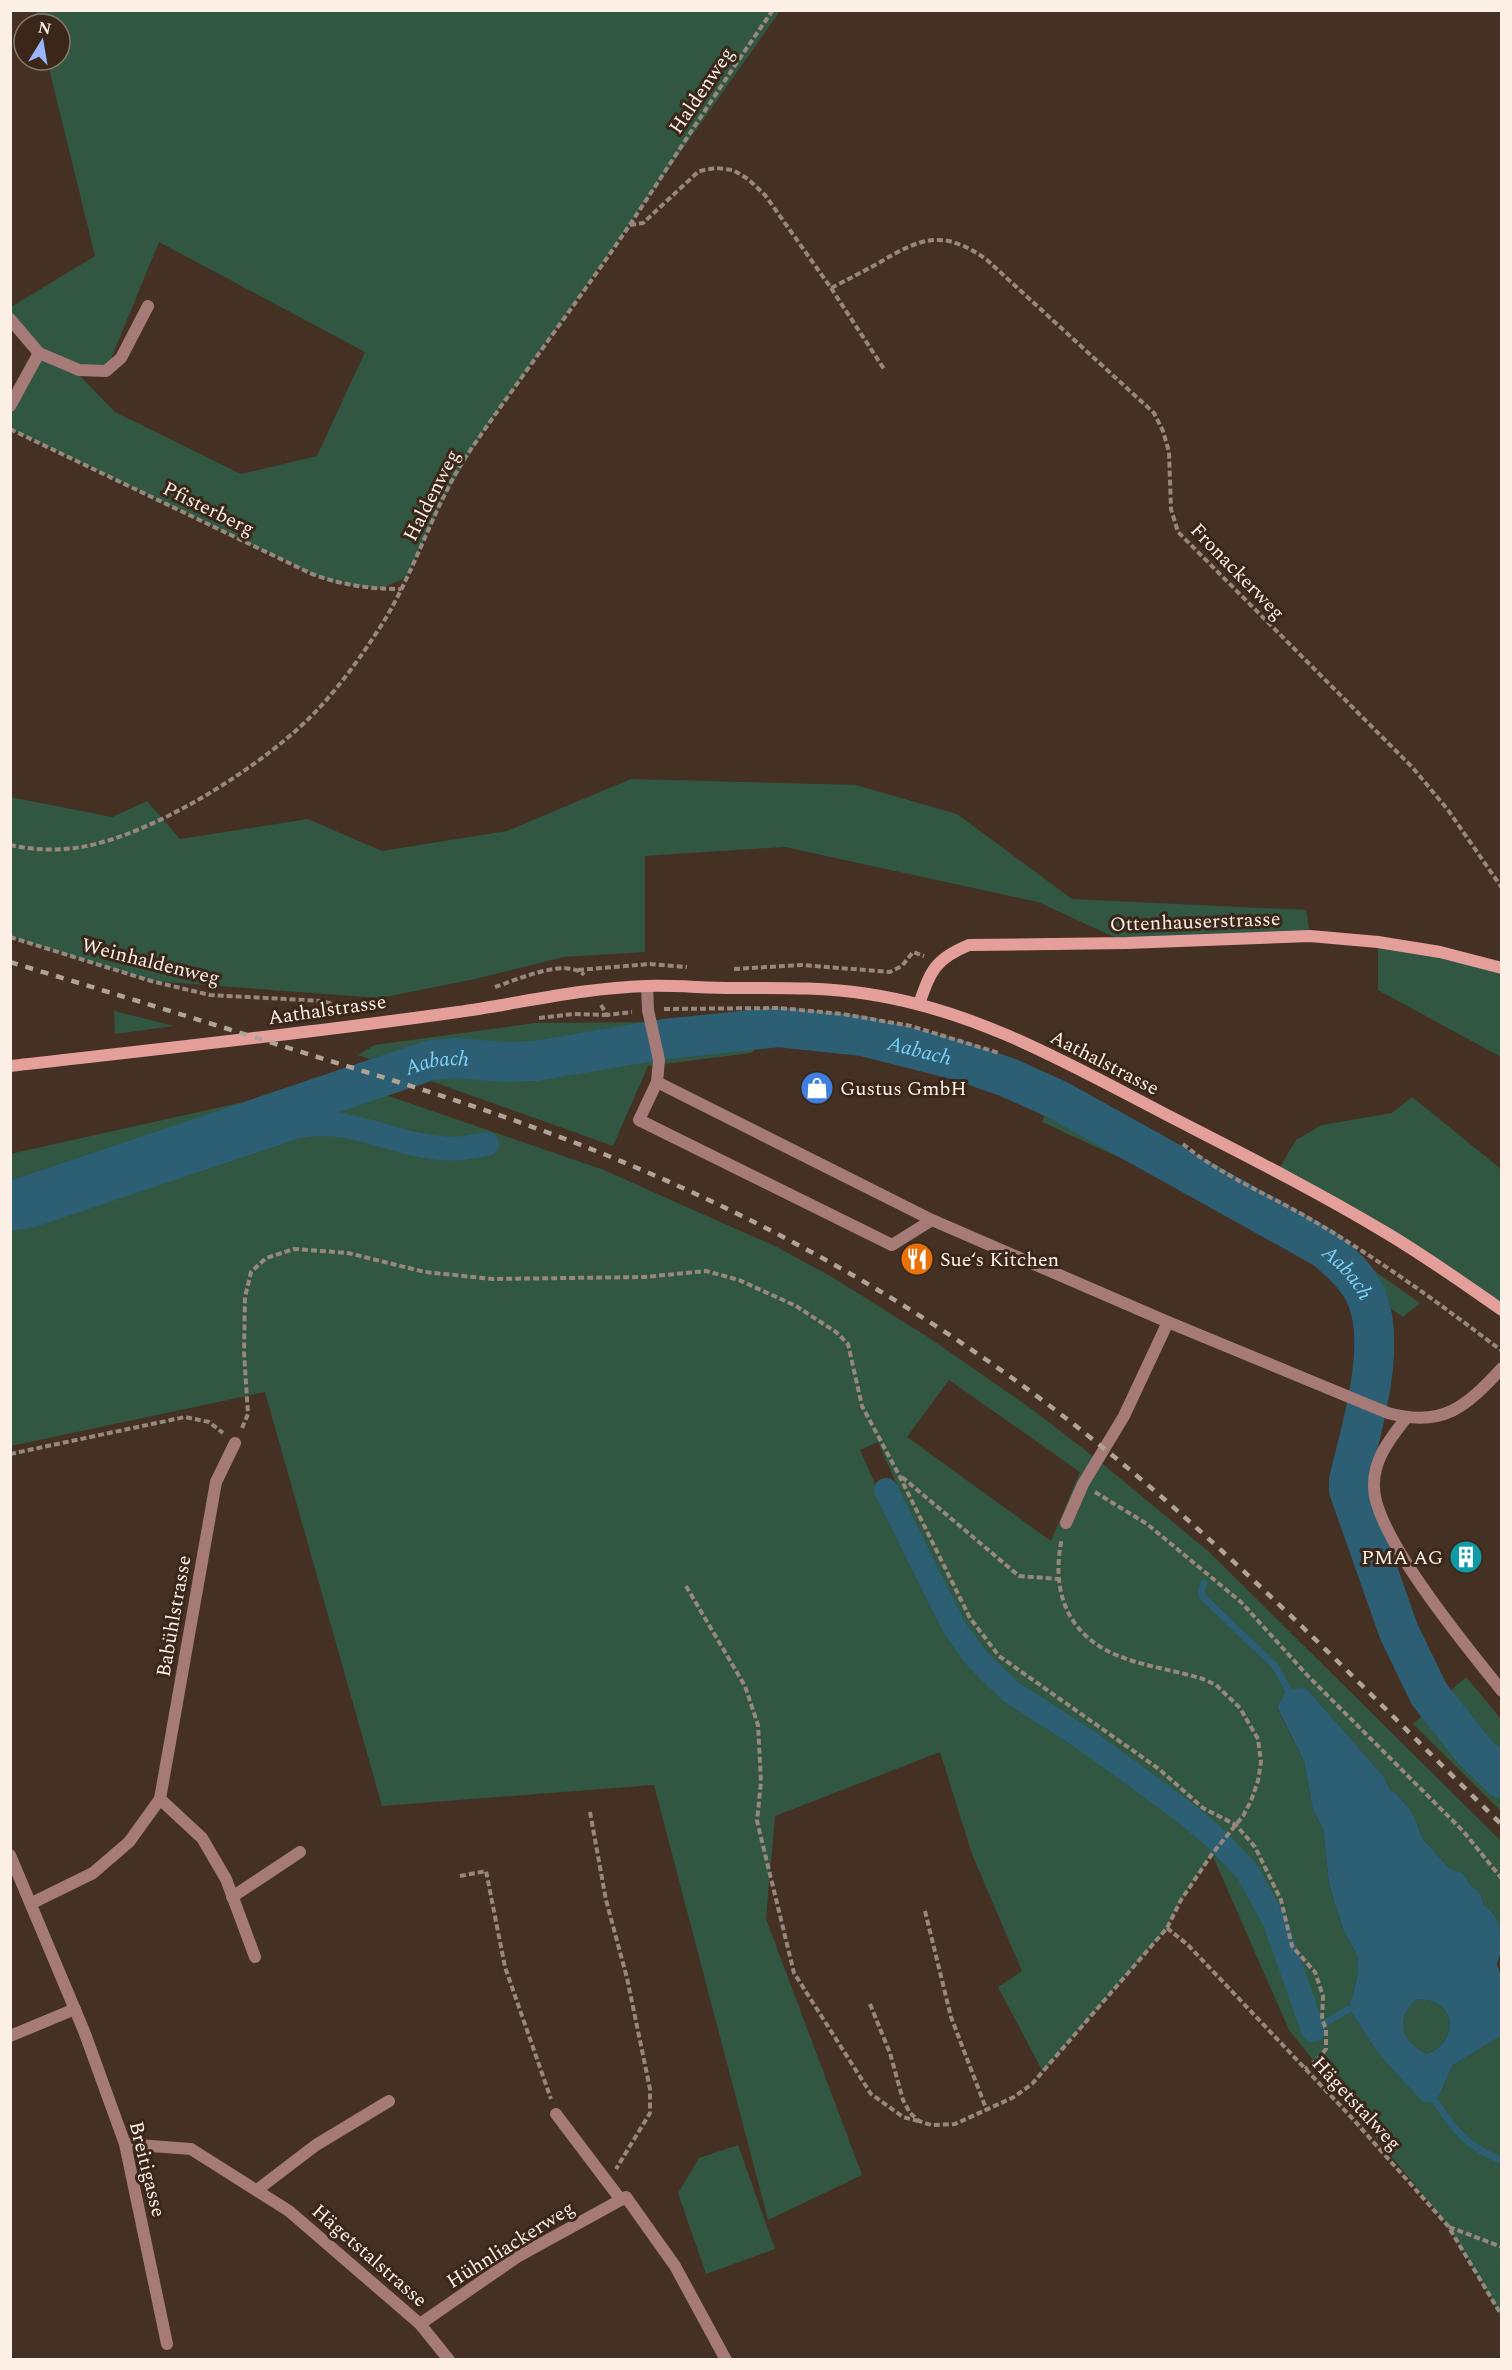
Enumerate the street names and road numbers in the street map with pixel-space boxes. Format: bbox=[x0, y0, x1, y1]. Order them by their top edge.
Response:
street label: Haldenweg bbox=[662, 41, 742, 140]
street label: Haldenweg bbox=[396, 444, 468, 547]
street label: Pfisterberg bbox=[158, 474, 259, 544]
street label: Fronackerweg bbox=[1183, 516, 1292, 627]
street label: Ottenhauserstrasse bbox=[1109, 904, 1281, 940]
street label: Weinhaldenweg bbox=[78, 930, 223, 994]
street label: Aathalstrasse bbox=[266, 987, 388, 1033]
street label: Aathalstrasse bbox=[1045, 1022, 1164, 1103]
street label: Babühlstrasse bbox=[149, 1553, 199, 1679]
street label: Hägetstalweg bbox=[1304, 2050, 1408, 2158]
street label: Breitigasse bbox=[121, 2118, 173, 2220]
street label: Hühnliackerweg bbox=[441, 2193, 580, 2296]
street label: Hägetstalstrasse bbox=[305, 2197, 434, 2315]

